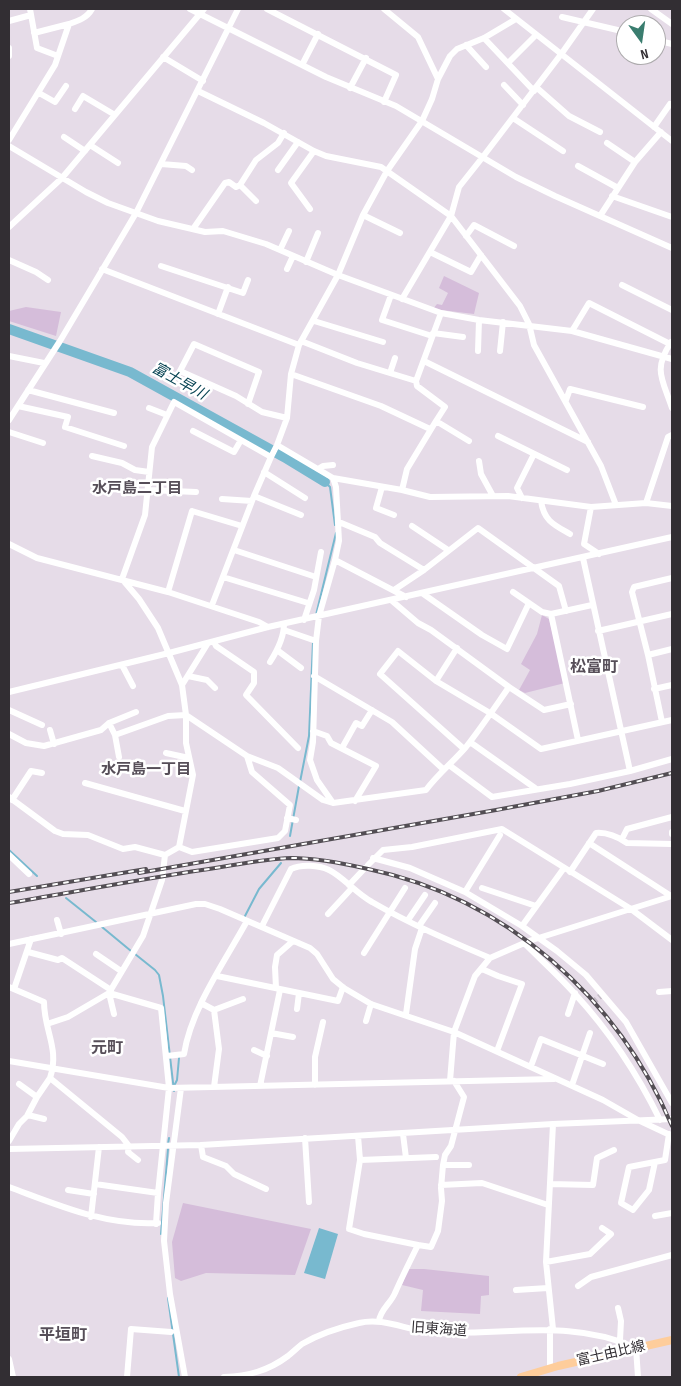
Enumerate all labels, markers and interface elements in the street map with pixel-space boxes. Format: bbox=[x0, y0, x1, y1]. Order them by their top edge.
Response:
north arrow bbox=[616, 15, 666, 65]
text: N bbox=[639, 45, 650, 63]
water label: 富士早川 bbox=[148, 360, 210, 404]
district label: 水戸島二丁目 bbox=[92, 480, 182, 498]
district label: 松富町 bbox=[570, 658, 618, 678]
district label: 水戸島一丁目 bbox=[101, 761, 191, 779]
district label: 元町 bbox=[91, 1039, 123, 1059]
street label: 旧東海道 bbox=[410, 1320, 468, 1340]
district label: 平垣町 bbox=[39, 1326, 87, 1346]
street label: 富士由比線 bbox=[575, 1338, 647, 1370]

